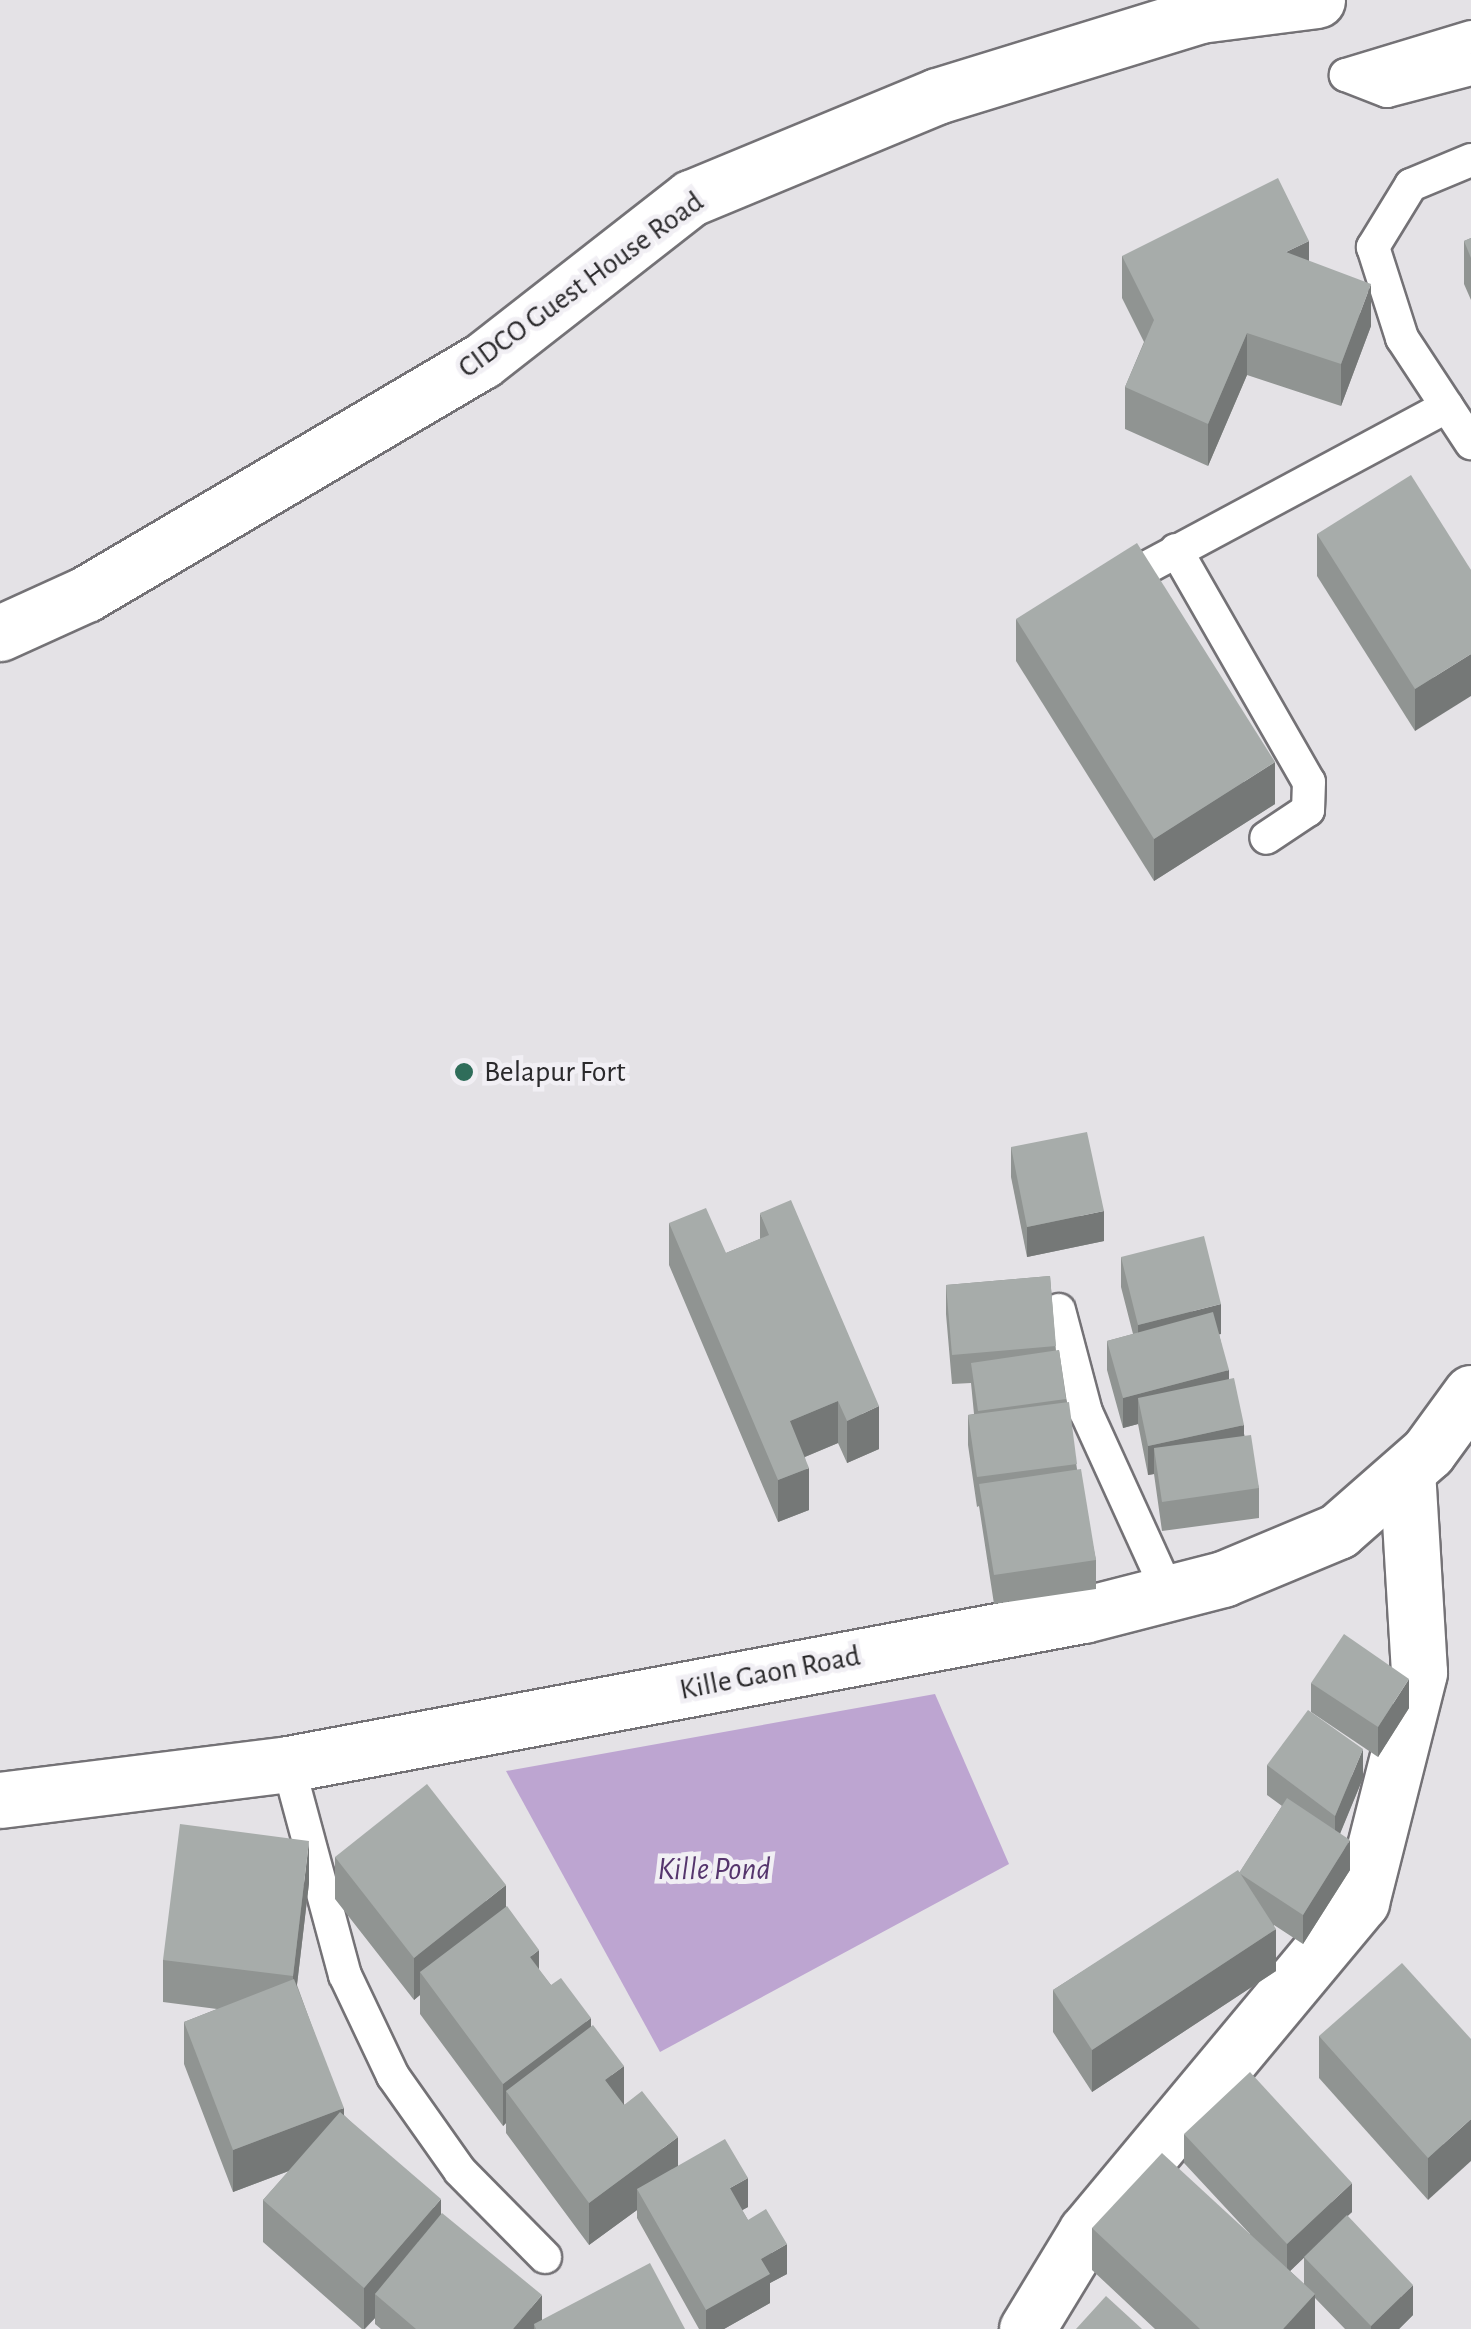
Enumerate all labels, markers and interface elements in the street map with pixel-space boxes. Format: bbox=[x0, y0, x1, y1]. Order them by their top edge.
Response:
street label: CIDCO Guest House Road bbox=[451, 184, 711, 386]
place label: Belapur Fort bbox=[484, 1054, 625, 1090]
marker: Belapur Fort bbox=[453, 1061, 475, 1083]
street label: Kille Gaon Road bbox=[677, 1638, 863, 1708]
water label: Kille Pond bbox=[657, 1850, 771, 1888]

